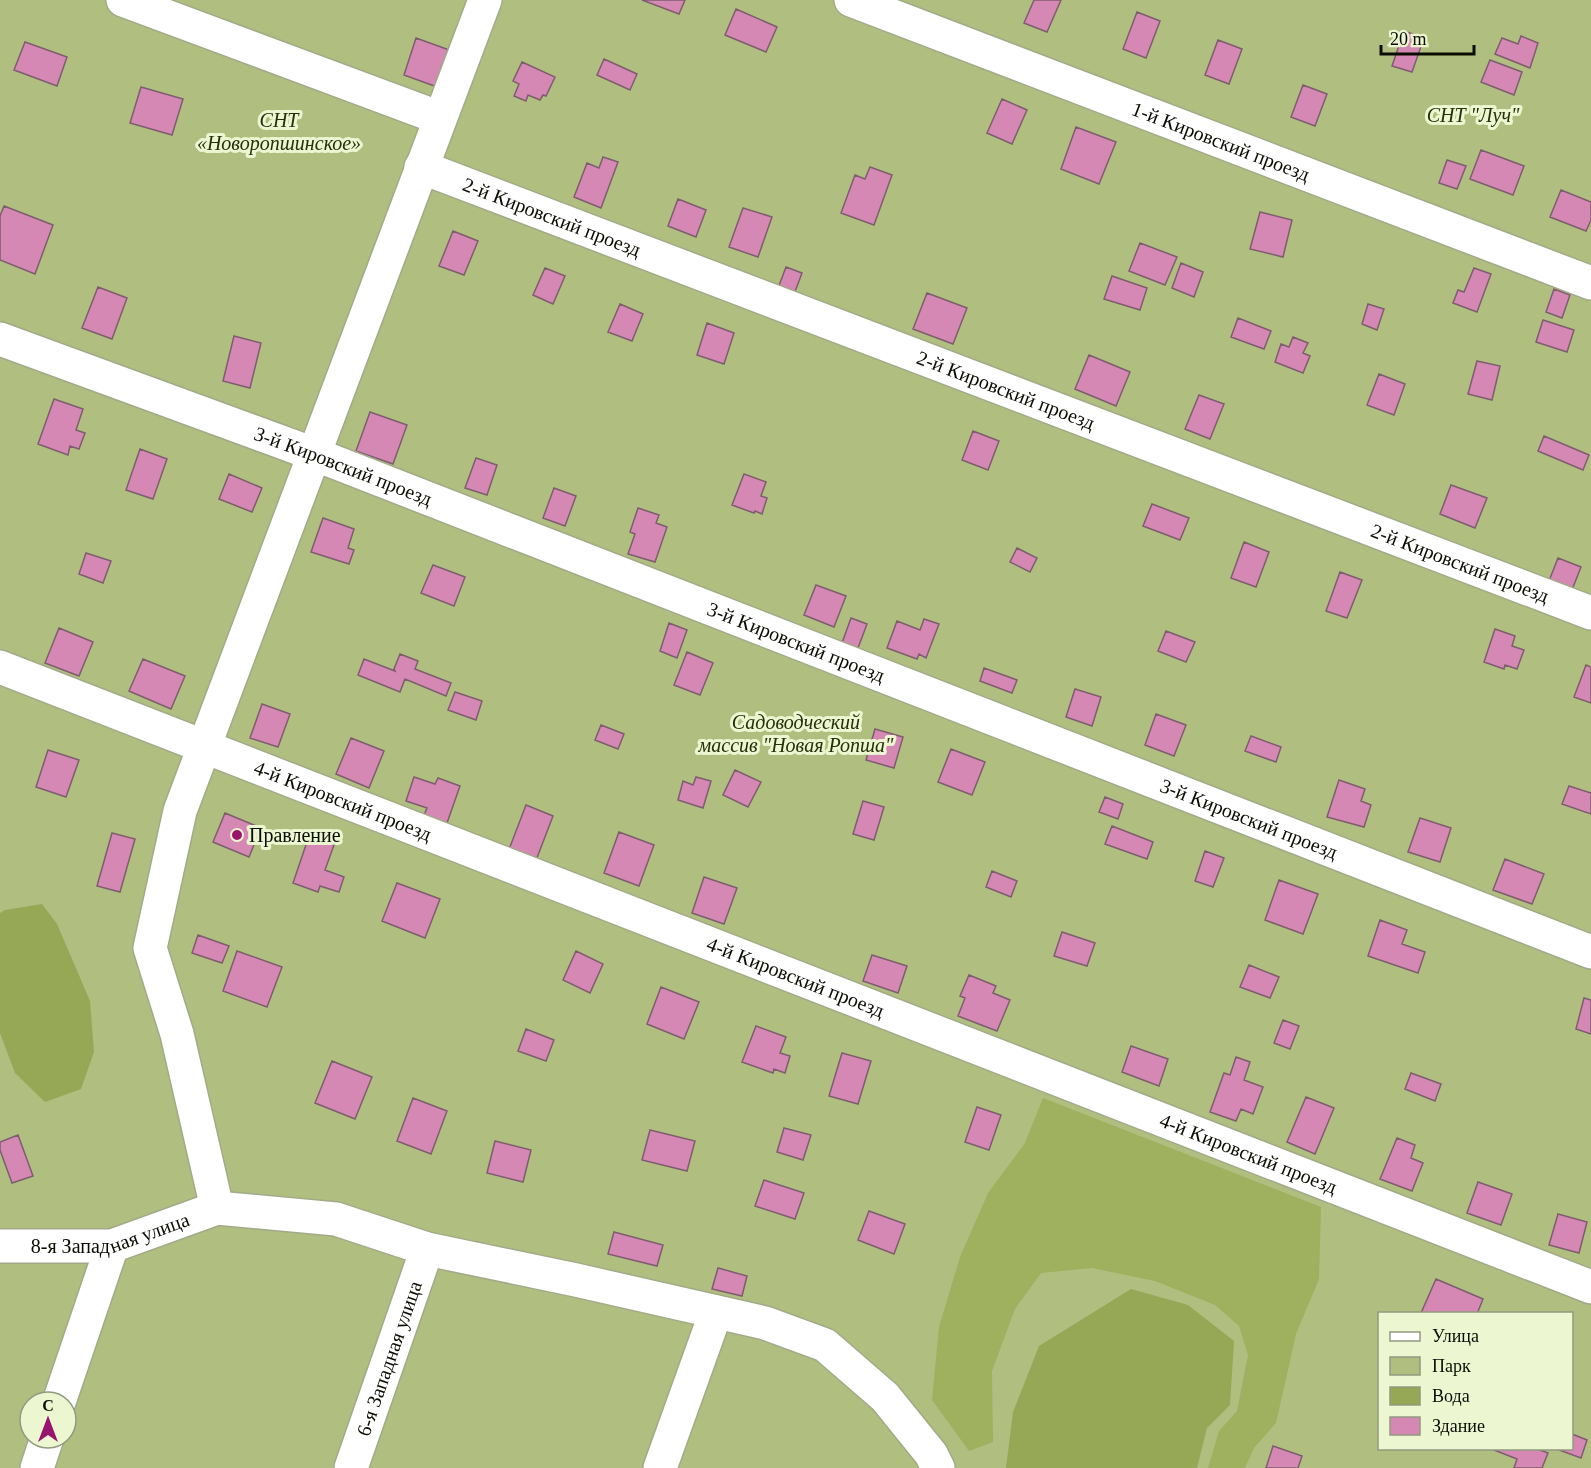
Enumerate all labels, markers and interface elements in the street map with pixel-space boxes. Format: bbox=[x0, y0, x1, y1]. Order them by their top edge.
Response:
scale bar bbox=[1381, 18, 1474, 56]
text: 20 m bbox=[1390, 29, 1427, 49]
street label: 1-й Кировский проезд bbox=[1129, 97, 1313, 186]
park label: СНТ "Луч" bbox=[1427, 104, 1520, 127]
park label: СНТ «Новоропшинское» bbox=[197, 109, 361, 155]
street label: 2-й Кировский проезд bbox=[460, 173, 644, 262]
street label: 2-й Кировский проезд bbox=[914, 346, 1098, 435]
street label: 3-й Кировский проезд bbox=[251, 422, 435, 511]
street label: 2-й Кировский проезд bbox=[1368, 519, 1552, 608]
street label: 3-й Кировский проезд bbox=[704, 598, 888, 687]
park label: Садоводческий массив "Новая Ропша" bbox=[698, 711, 894, 756]
street label: 4-й Кировский проезд bbox=[251, 756, 435, 846]
street label: 3-й Кировский проезд bbox=[1157, 774, 1341, 864]
place label: Правление bbox=[249, 824, 341, 847]
marker: Правление bbox=[230, 828, 244, 842]
street label: 4-й Кировский проезд bbox=[704, 933, 888, 1023]
street label: 4-й Кировский проезд bbox=[1157, 1109, 1340, 1199]
street label: 8-я Западная улица bbox=[31, 1208, 192, 1258]
street label: 6-я Западная улица bbox=[352, 1278, 426, 1439]
legend bbox=[1378, 1312, 1573, 1450]
text: Улица bbox=[1432, 1326, 1479, 1346]
text: Парк bbox=[1432, 1356, 1471, 1376]
text: Вода bbox=[1432, 1386, 1470, 1406]
north arrow bbox=[18, 1390, 78, 1450]
text: С bbox=[42, 1397, 54, 1414]
text: Здание bbox=[1432, 1416, 1485, 1436]

